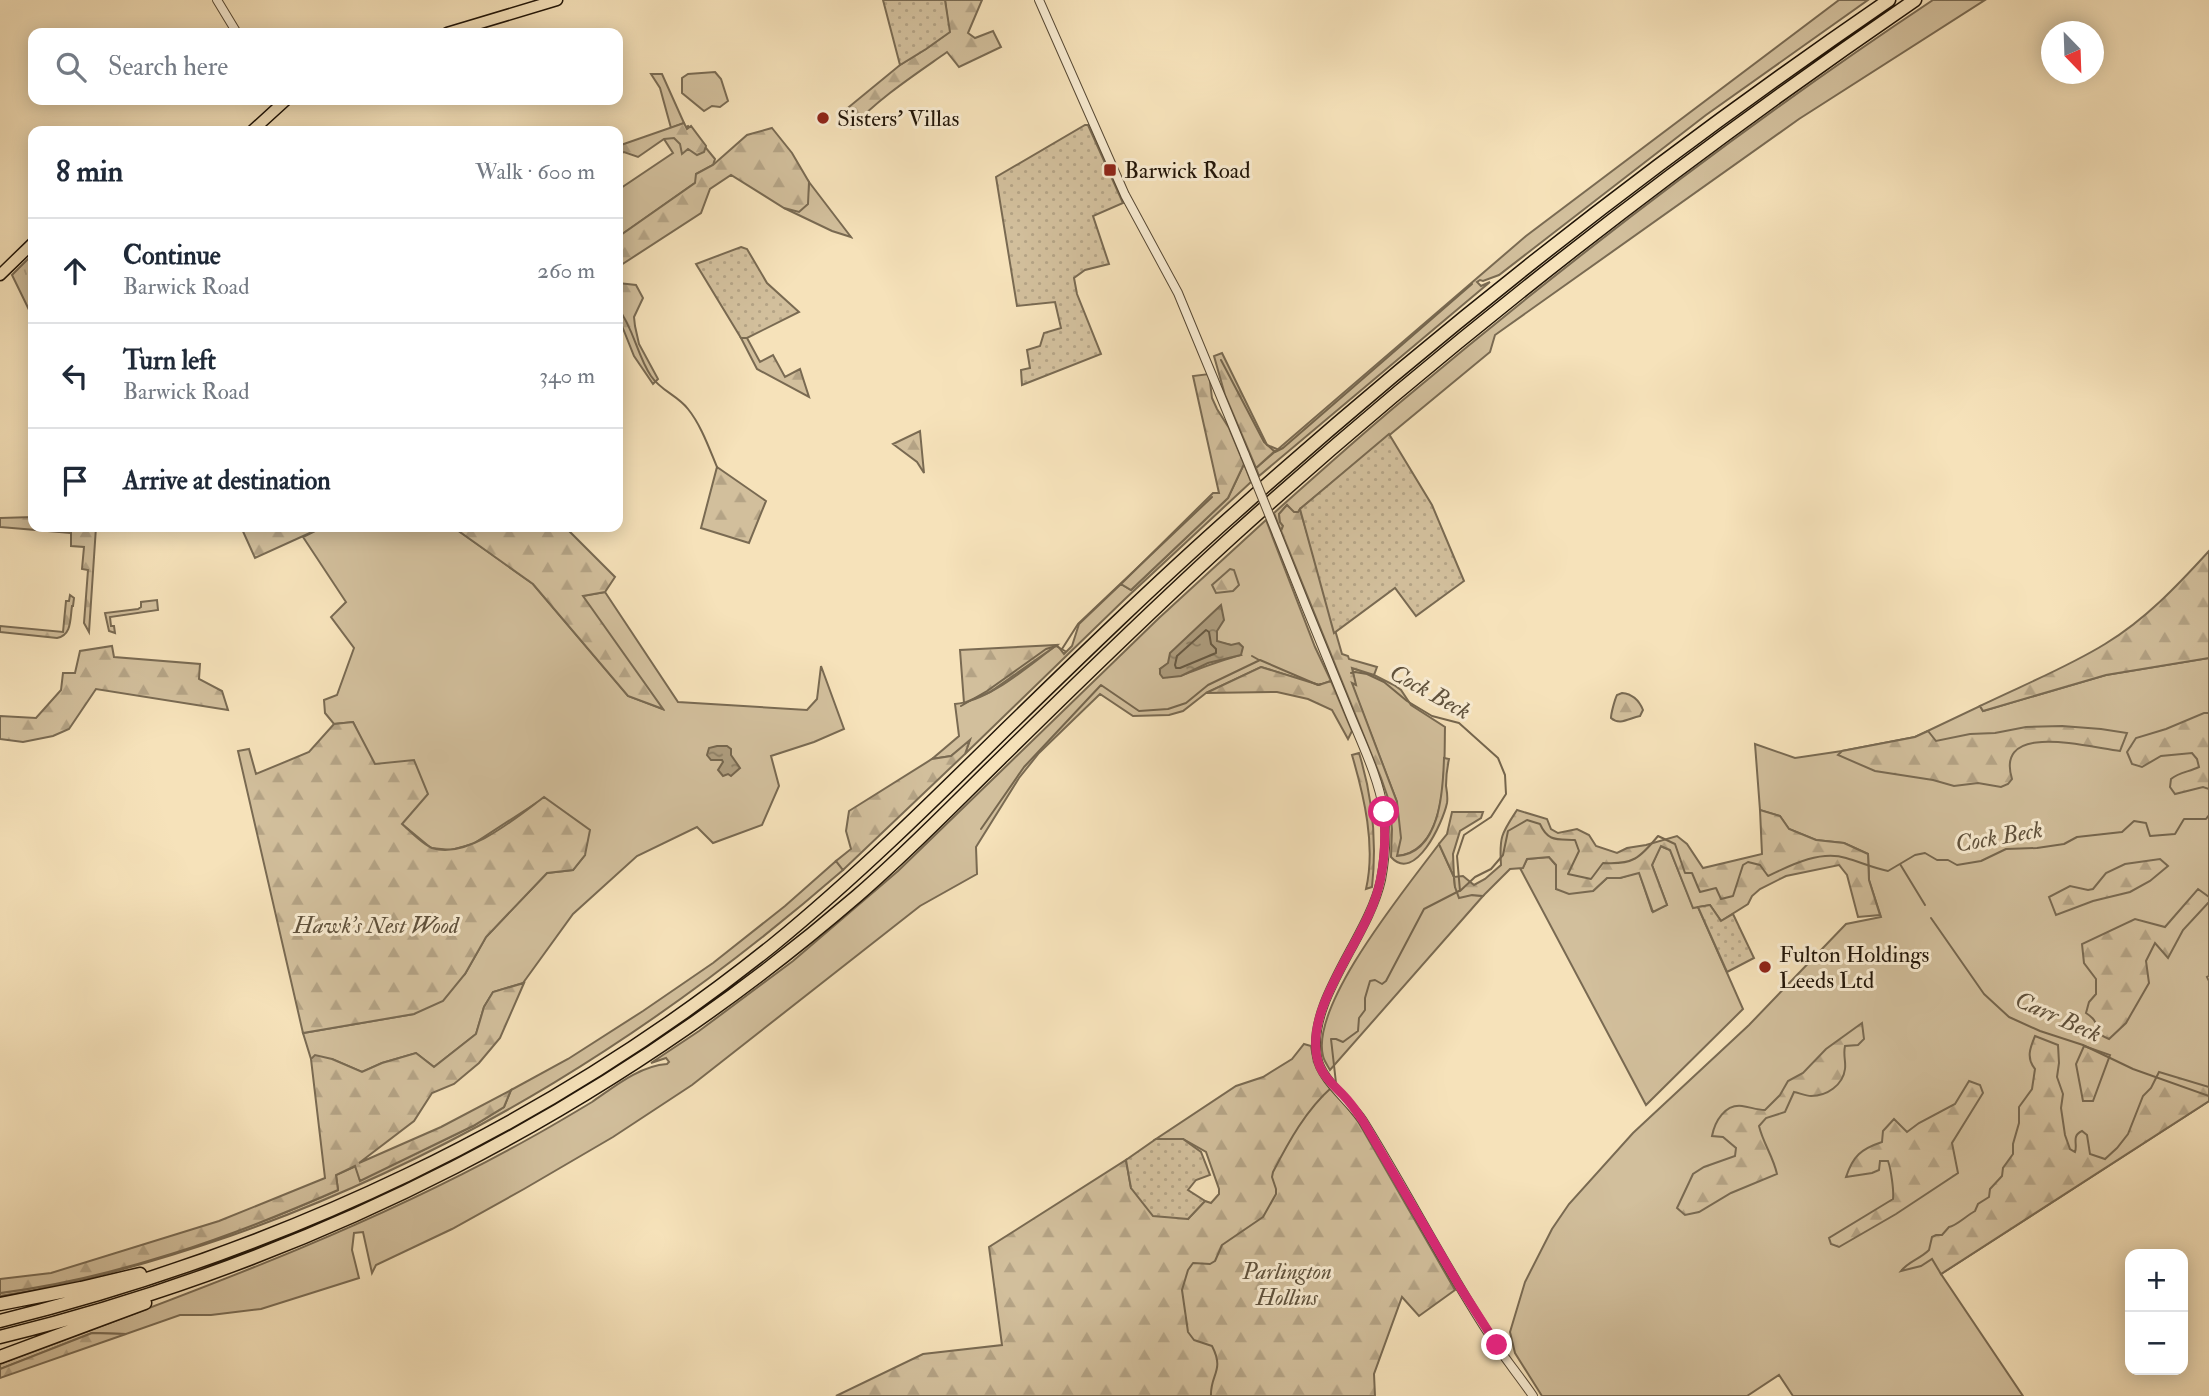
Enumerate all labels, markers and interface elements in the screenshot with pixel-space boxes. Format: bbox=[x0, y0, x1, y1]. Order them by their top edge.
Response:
north arrow bbox=[2041, 21, 2104, 84]
search box bbox=[28, 28, 623, 105]
icon: search bbox=[52, 48, 90, 86]
text: Search here bbox=[108, 51, 228, 83]
place label: Sisters' Villas bbox=[837, 104, 959, 133]
marker: Sisters' Villas bbox=[815, 110, 831, 126]
text: 8 min bbox=[56, 153, 123, 190]
place label: Barwick Road bbox=[1124, 156, 1251, 185]
text: Walk · 600 m bbox=[475, 157, 595, 186]
marker: Barwick Road bbox=[1102, 162, 1118, 178]
text: Continue bbox=[123, 240, 221, 272]
icon: ahead bbox=[56, 252, 94, 290]
text: 260 m bbox=[537, 256, 595, 285]
text: Barwick Road bbox=[123, 272, 250, 301]
text: Turn left bbox=[123, 345, 216, 377]
icon: left bbox=[56, 357, 94, 395]
text: 340 m bbox=[539, 361, 595, 390]
text: Barwick Road bbox=[123, 377, 250, 406]
icon: arrive bbox=[56, 462, 94, 500]
text: Arrive at destination bbox=[123, 465, 331, 497]
water label: Cock Beck bbox=[1384, 657, 1476, 727]
route start bbox=[1368, 796, 1399, 827]
water label: Cock Beck bbox=[1953, 814, 2045, 860]
park label: Hawk's Nest Wood bbox=[292, 911, 460, 940]
place label: Fulton Holdings Leeds Ltd bbox=[1779, 940, 1930, 995]
marker: Fulton Holdings Leeds Ltd bbox=[1757, 959, 1773, 975]
water label: Carr Beck bbox=[2010, 984, 2106, 1050]
map controls bbox=[2125, 1249, 2188, 1375]
button: + bbox=[2125, 1249, 2188, 1312]
park label: Parlington Hollins bbox=[1241, 1257, 1332, 1312]
button: − bbox=[2125, 1312, 2188, 1375]
route end bbox=[1481, 1329, 1512, 1360]

